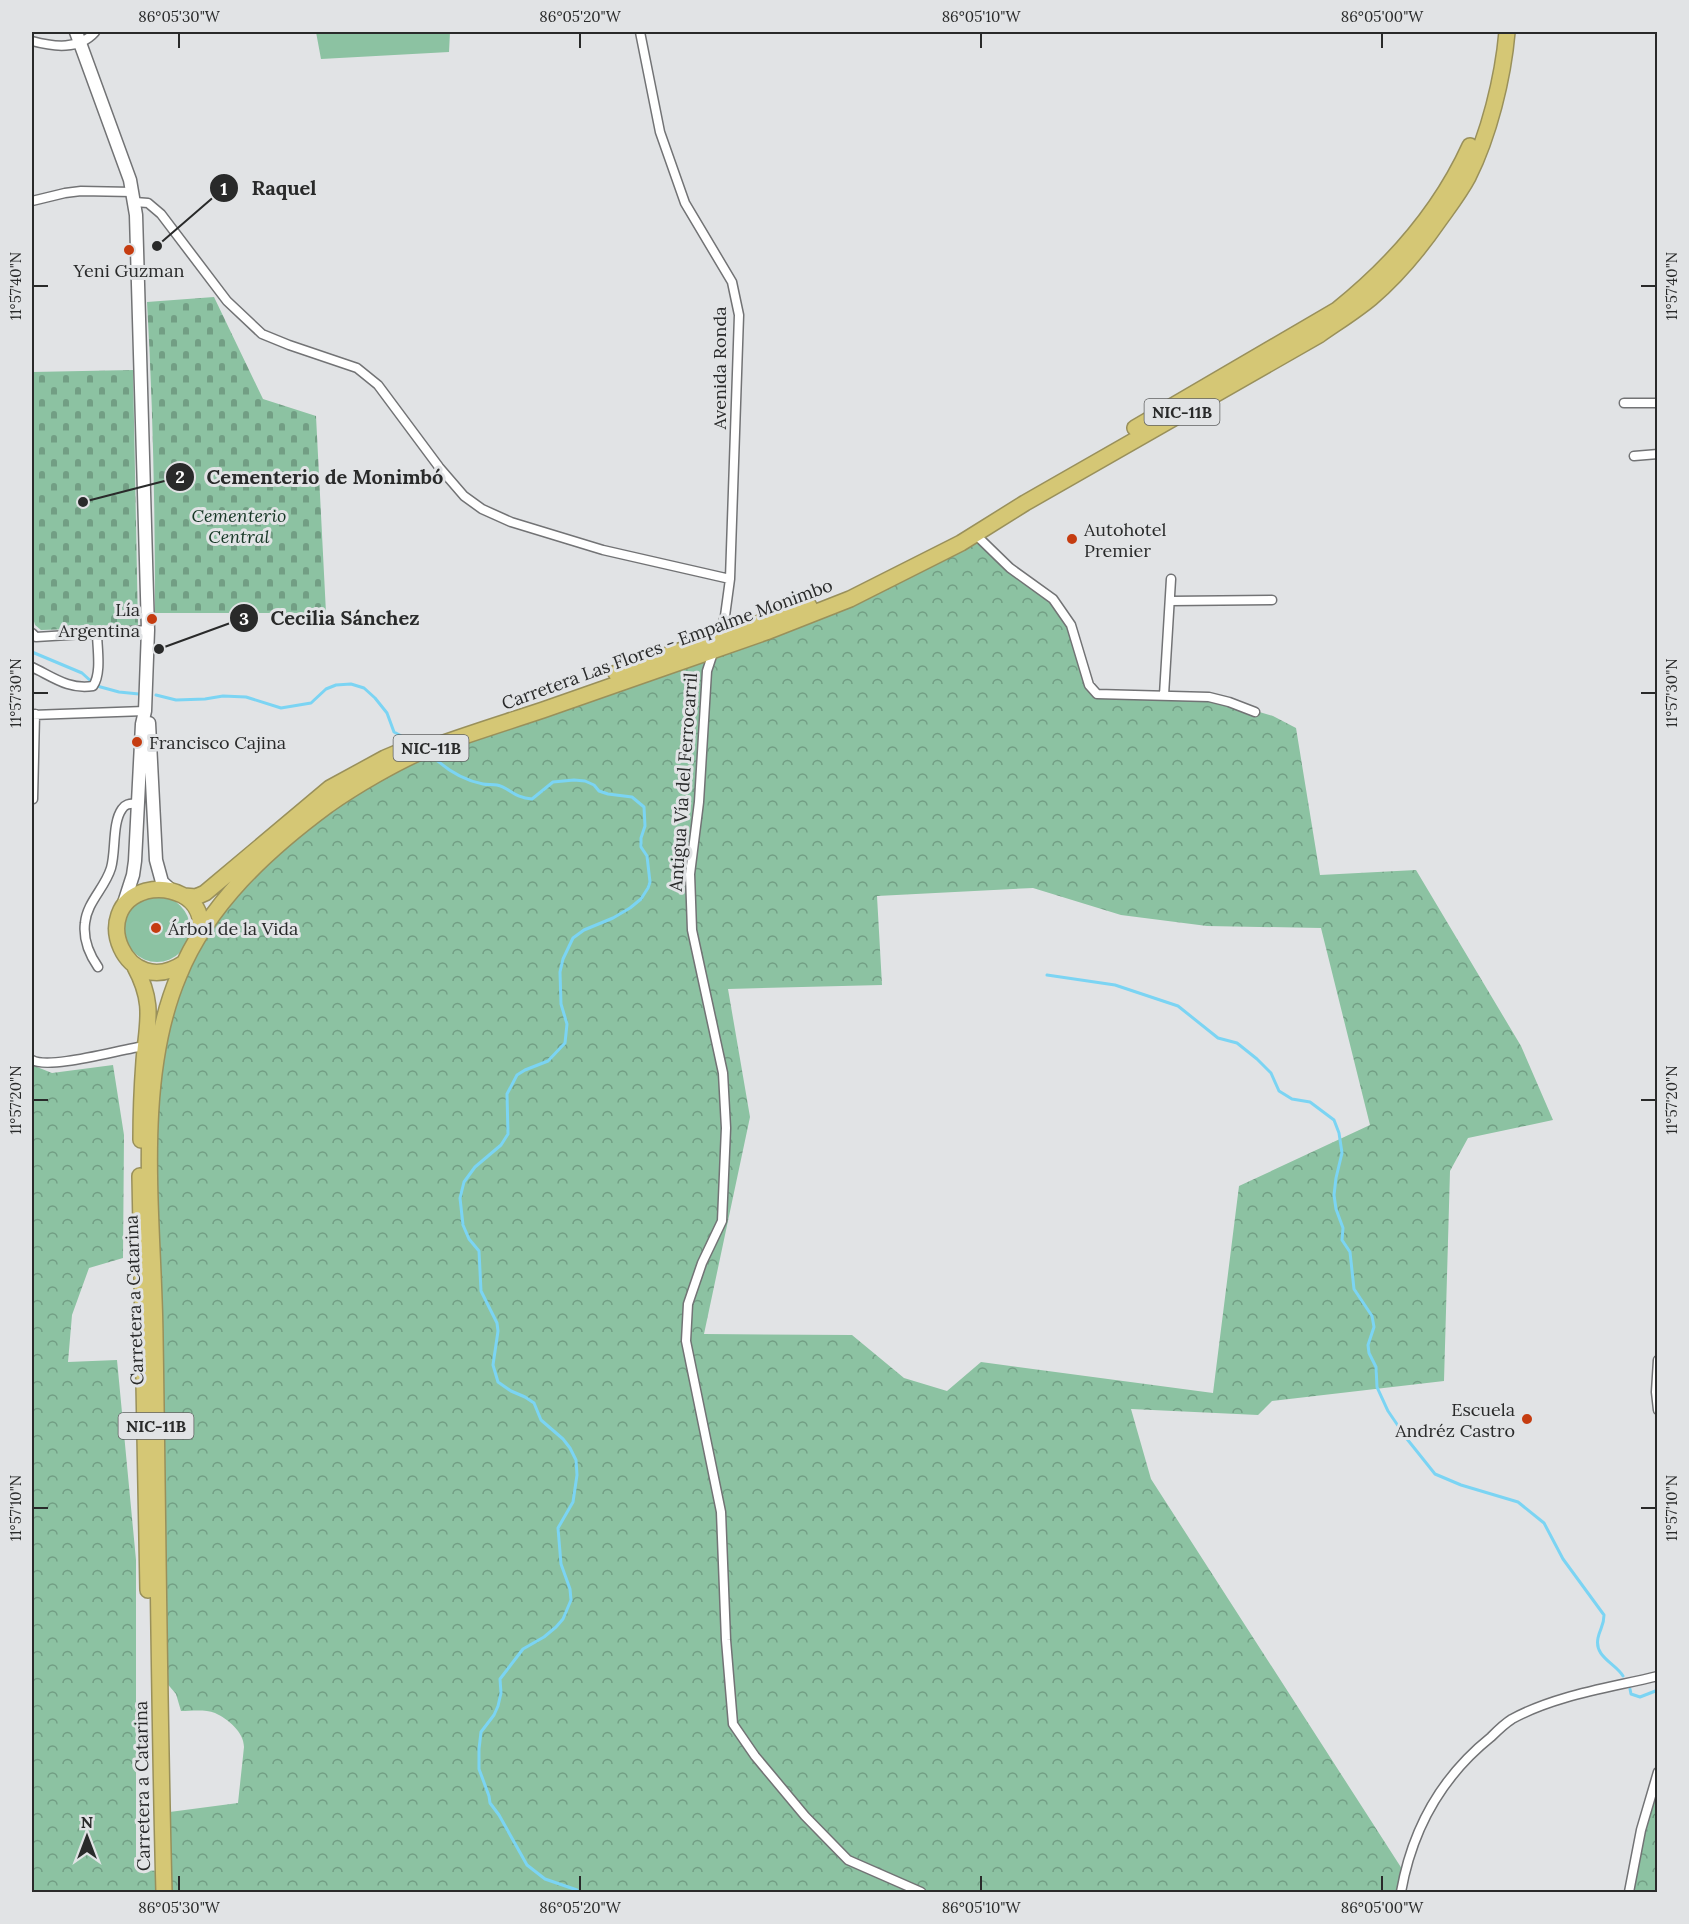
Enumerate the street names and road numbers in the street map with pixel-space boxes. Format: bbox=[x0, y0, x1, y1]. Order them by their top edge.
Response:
street label: Avenida Ronda bbox=[708, 306, 731, 431]
road number: NIC-11B bbox=[1144, 399, 1220, 425]
street label: Carretera Las Flores - Empalme Monimbo bbox=[498, 573, 836, 715]
street label: Antigua Vía del Ferrocarril bbox=[664, 672, 702, 893]
road number: NIC-11B bbox=[394, 735, 468, 761]
street label: Carretera a Catarina bbox=[120, 1214, 148, 1386]
road number: NIC-11B bbox=[118, 1413, 194, 1439]
street label: Carretera a Catarina bbox=[129, 1701, 155, 1871]

